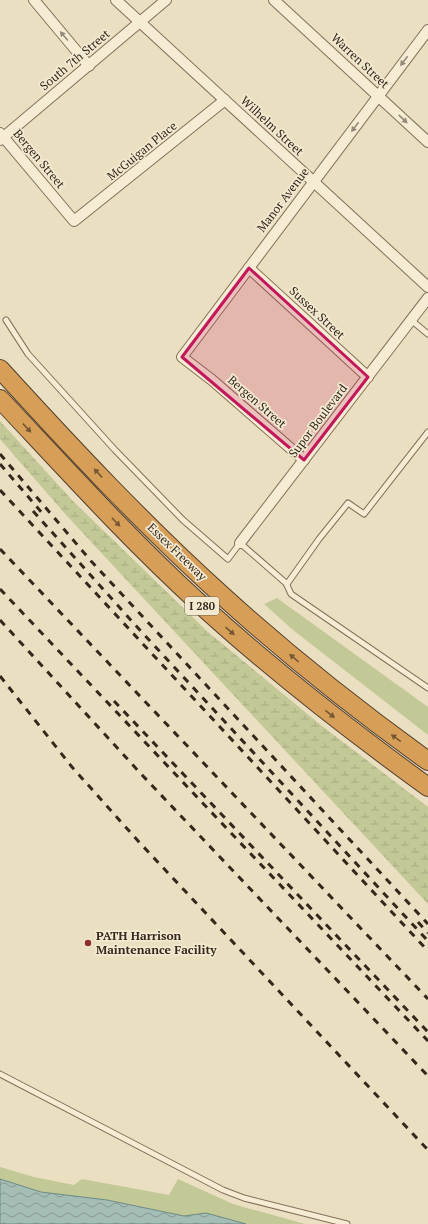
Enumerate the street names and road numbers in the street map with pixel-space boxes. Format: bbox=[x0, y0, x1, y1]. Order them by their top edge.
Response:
street label: South 7th Street bbox=[37, 26, 113, 93]
street label: Warren Street bbox=[328, 30, 393, 92]
street label: Wilhelm Street bbox=[238, 93, 307, 159]
street label: McGuigan Place bbox=[104, 118, 180, 183]
street label: Bergen Street bbox=[10, 126, 69, 192]
street label: Manor Avenue bbox=[253, 165, 312, 235]
street label: Sussex Street bbox=[286, 283, 349, 343]
street label: Bergen Street bbox=[225, 372, 290, 431]
street label: Supor Boulevard bbox=[285, 381, 350, 460]
street label: Essex Freeway bbox=[145, 520, 211, 584]
road number: I 280 bbox=[185, 597, 219, 615]

